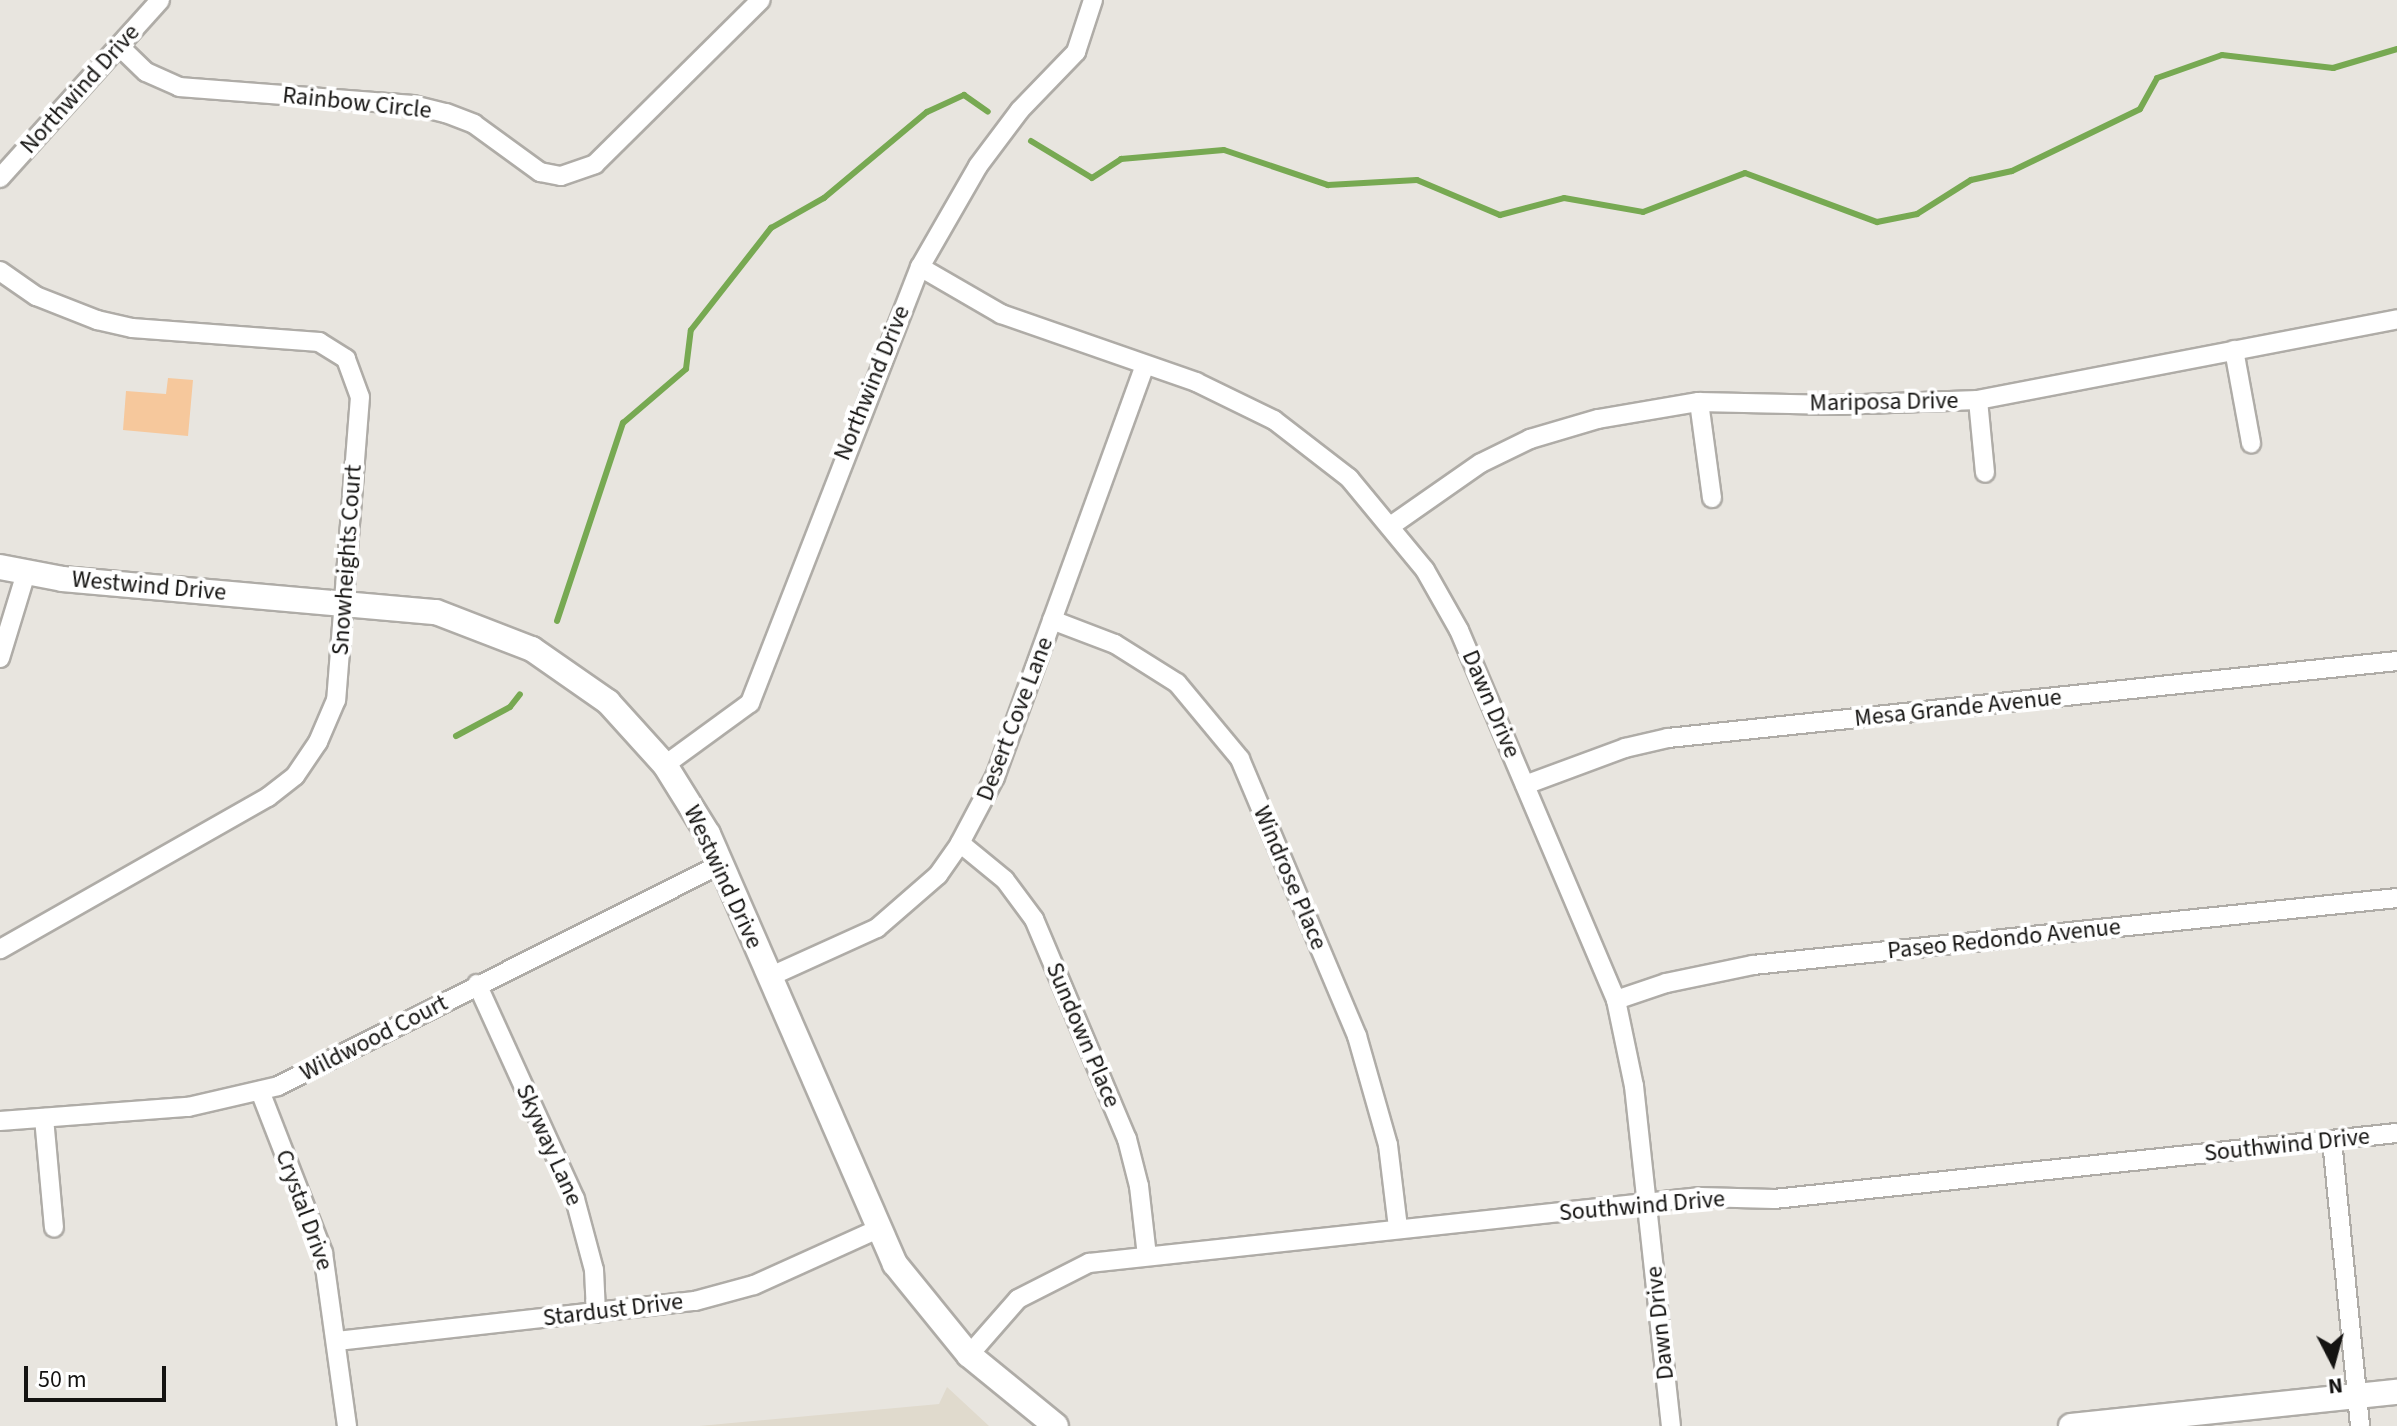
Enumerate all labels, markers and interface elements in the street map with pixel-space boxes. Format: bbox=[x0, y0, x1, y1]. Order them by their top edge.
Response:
street label: Northwind Drive bbox=[14, 18, 146, 160]
street label: Rainbow Circle bbox=[281, 81, 433, 125]
street label: Northwind Drive bbox=[828, 301, 916, 465]
street label: Mariposa Drive bbox=[1809, 386, 1959, 418]
street label: Snowheights Court bbox=[326, 464, 368, 656]
street label: Westwind Drive bbox=[71, 565, 227, 607]
street label: Desert Cove Lane bbox=[971, 633, 1059, 805]
street label: Dawn Drive bbox=[1455, 646, 1527, 762]
street label: Mesa Grande Avenue bbox=[1853, 683, 2063, 733]
street label: Westwind Drive bbox=[677, 801, 769, 953]
street label: Windrose Place bbox=[1247, 802, 1333, 954]
street label: Paseo Redondo Avenue bbox=[1886, 912, 2122, 966]
street label: Sundown Place bbox=[1040, 958, 1126, 1112]
street label: Wildwood Court bbox=[295, 988, 453, 1088]
street label: Skyway Lane bbox=[509, 1080, 589, 1210]
street label: Southwind Drive bbox=[2203, 1122, 2371, 1168]
street label: Crystal Drive bbox=[269, 1146, 339, 1274]
street label: Southwind Drive bbox=[1558, 1184, 1726, 1228]
street label: Dawn Drive bbox=[1640, 1265, 1680, 1381]
street label: Stardust Drive bbox=[541, 1287, 685, 1333]
north arrow bbox=[2293, 1322, 2373, 1402]
scale bar bbox=[28, 1350, 170, 1400]
text: 50 m bbox=[38, 1362, 87, 1397]
text: N bbox=[2327, 1369, 2344, 1403]

